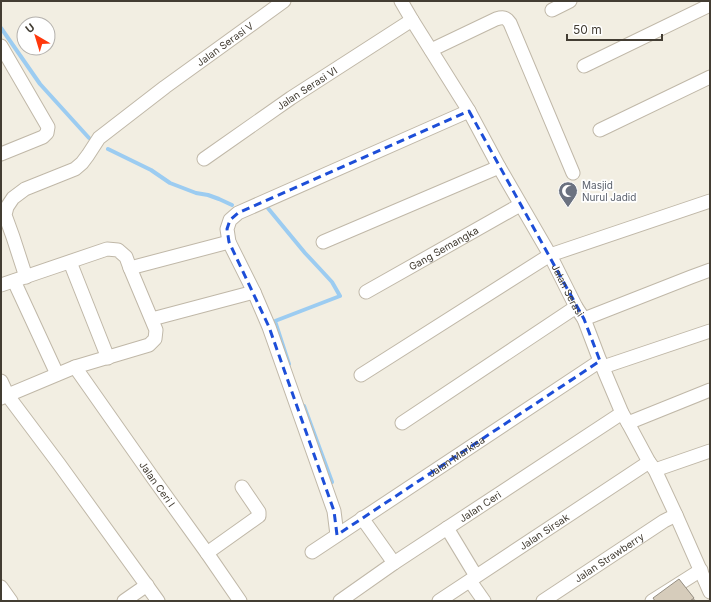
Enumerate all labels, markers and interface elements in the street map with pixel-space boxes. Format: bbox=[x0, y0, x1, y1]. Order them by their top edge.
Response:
north arrow bbox=[16, 16, 56, 56]
scale bar bbox=[567, 16, 662, 42]
street label: Jalan Serasi V bbox=[194, 19, 256, 68]
text: U bbox=[22, 20, 37, 36]
text: 50 m bbox=[573, 22, 602, 37]
street label: Jalan Serasi VI bbox=[274, 64, 339, 112]
place label: Masjid Nurul Jadid bbox=[582, 179, 636, 203]
mosque icon: Masjid Nurul Jadid bbox=[557, 180, 579, 208]
street label: Gang Semangka bbox=[407, 224, 480, 273]
street label: Jalan Serasi bbox=[549, 262, 587, 319]
street label: Jalan Markisa bbox=[426, 433, 487, 479]
street label: Jalan Ceri I bbox=[137, 459, 178, 509]
street label: Jalan Ceri bbox=[457, 488, 503, 525]
street label: Jalan Sirsak bbox=[517, 510, 572, 552]
street label: Jalan Strawberry bbox=[572, 530, 646, 585]

